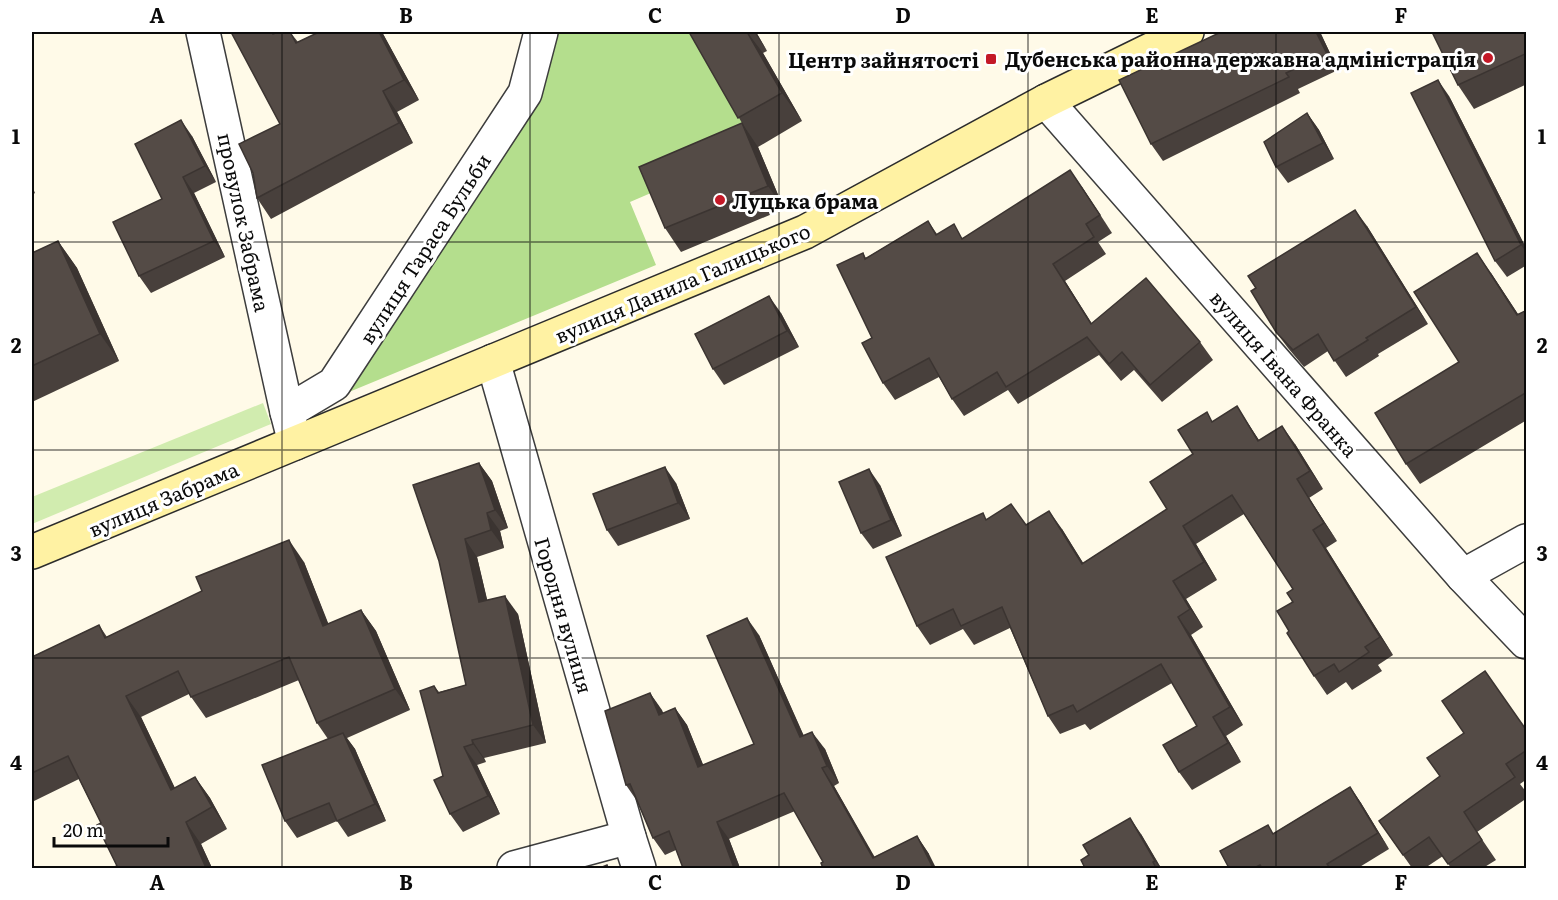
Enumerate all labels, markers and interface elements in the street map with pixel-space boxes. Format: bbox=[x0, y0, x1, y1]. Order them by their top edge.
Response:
text: A bbox=[149, 0, 165, 29]
text: B bbox=[399, 0, 413, 29]
text: C bbox=[648, 0, 662, 29]
text: D bbox=[895, 0, 911, 29]
text: E bbox=[1145, 0, 1159, 29]
text: F bbox=[1395, 0, 1408, 29]
place label: Дубенська районна державна адміністрація bbox=[1005, 43, 1476, 73]
place label: Центр зайнятості bbox=[788, 44, 979, 74]
marker: Дубенська районна державна адміністрація bbox=[1481, 51, 1495, 65]
marker: Центр зайнятості bbox=[984, 52, 998, 66]
text: 1 bbox=[12, 120, 20, 150]
text: 1 bbox=[1538, 120, 1546, 150]
street label: провулок Забрама bbox=[211, 130, 279, 315]
street label: вулиця Тараса Бульби bbox=[351, 147, 497, 349]
place label: Луцька брама bbox=[732, 185, 879, 215]
marker: Луцька брама bbox=[713, 193, 727, 207]
street label: вулиця Данила Галицького bbox=[550, 215, 814, 349]
street label: вулиця Івана Франка bbox=[1204, 283, 1366, 463]
text: 2 bbox=[11, 329, 22, 359]
text: 2 bbox=[1537, 329, 1548, 359]
street label: вулиця Забрама bbox=[83, 453, 243, 543]
street label: Городня вулиця bbox=[528, 533, 602, 697]
text: 3 bbox=[10, 537, 22, 567]
text: 3 bbox=[1536, 537, 1548, 567]
text: 4 bbox=[10, 746, 22, 776]
text: 4 bbox=[1536, 746, 1548, 776]
scale bar bbox=[54, 810, 168, 848]
text: 20 m bbox=[63, 816, 104, 843]
text: A bbox=[149, 866, 165, 896]
text: B bbox=[399, 866, 413, 896]
text: C bbox=[648, 866, 662, 896]
text: D bbox=[895, 866, 911, 896]
text: E bbox=[1145, 866, 1159, 896]
text: F bbox=[1395, 866, 1408, 896]

